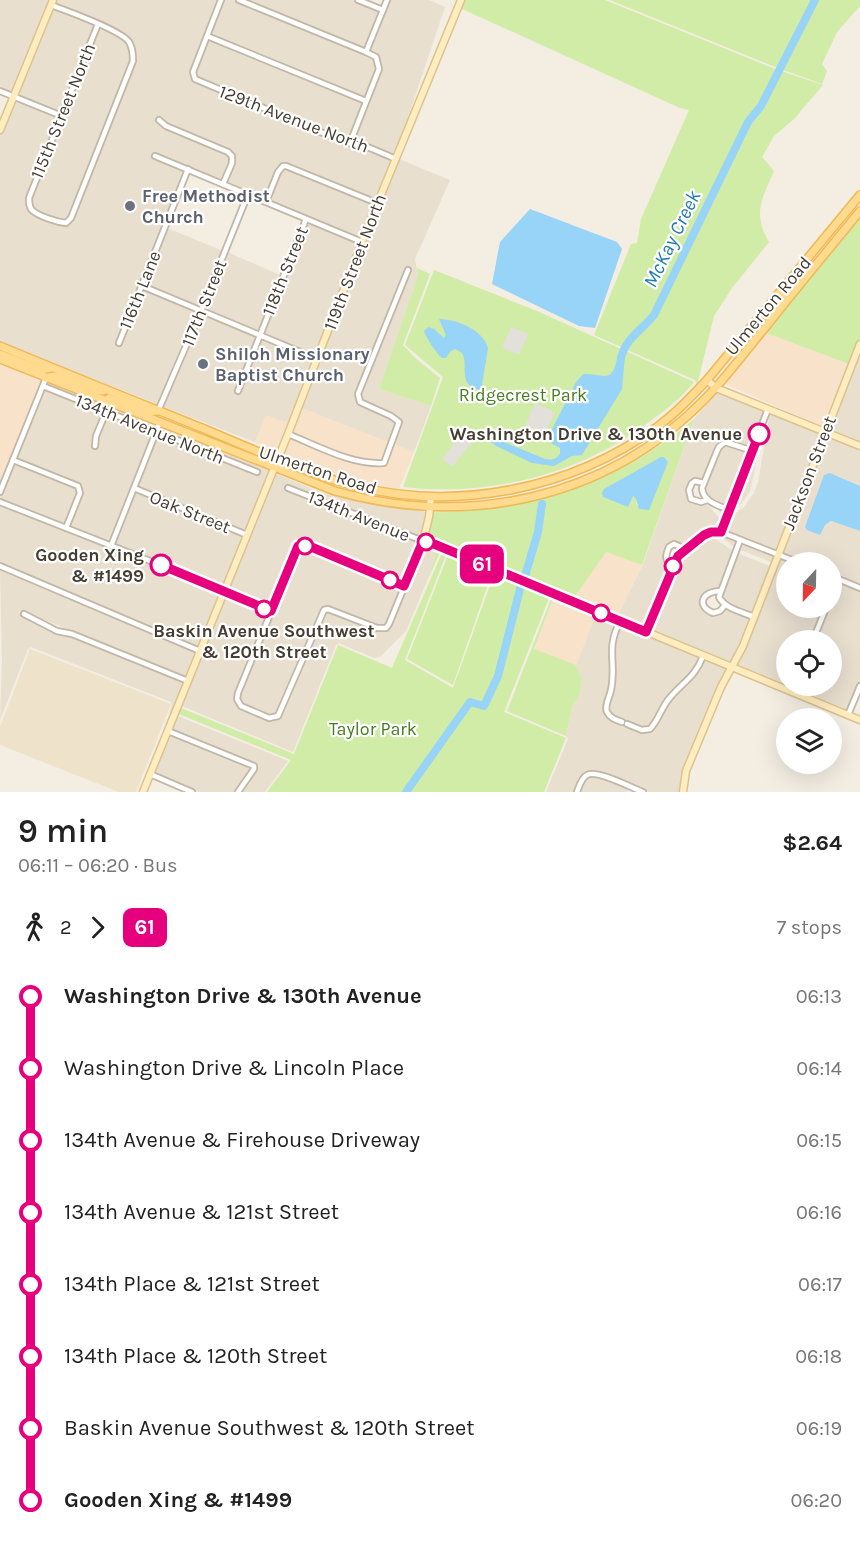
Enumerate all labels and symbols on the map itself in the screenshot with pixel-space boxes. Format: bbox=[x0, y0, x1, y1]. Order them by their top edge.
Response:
street label: 115th Street North bbox=[26, 40, 100, 182]
street label: 129th Avenue North bbox=[216, 80, 372, 158]
place label: Free Methodist Church bbox=[142, 185, 270, 228]
water label: McKay Creek bbox=[639, 186, 706, 291]
street label: 119th Street North bbox=[319, 191, 391, 333]
marker: Free Methodist Church bbox=[123, 199, 137, 213]
street label: 118th Street bbox=[257, 223, 313, 319]
street label: 116th Lane bbox=[114, 248, 166, 332]
street label: Ulmerton Road bbox=[720, 252, 816, 360]
street label: 117th Street bbox=[177, 256, 231, 350]
place label: Shiloh Missionary Baptist Church bbox=[215, 343, 370, 386]
marker: Shiloh Missionary Baptist Church bbox=[196, 357, 210, 371]
park label: Ridgecrest Park bbox=[459, 384, 587, 406]
street label: 134th Avenue North bbox=[72, 389, 228, 469]
street label: Jackson Street bbox=[777, 413, 841, 533]
place label: Washington Drive & 130th Avenue bbox=[449, 423, 742, 445]
marker: Washington Drive & 130th Avenue bbox=[748, 423, 770, 445]
street label: Ulmerton Road bbox=[256, 441, 380, 499]
street label: Oak Street bbox=[146, 486, 234, 538]
street label: 134th Avenue bbox=[305, 486, 413, 546]
unlabelled marker bbox=[417, 533, 435, 551]
unlabelled marker bbox=[296, 537, 314, 555]
place label: Gooden Xing & #1499 bbox=[35, 544, 145, 587]
line badge: 61 bbox=[455, 544, 509, 584]
north arrow bbox=[776, 552, 842, 618]
marker: Gooden Xing & #1499 bbox=[150, 554, 172, 576]
unlabelled marker bbox=[664, 557, 682, 575]
unlabelled marker bbox=[381, 571, 399, 589]
marker: Baskin Avenue Southwest & 120th Street bbox=[255, 600, 273, 618]
unlabelled marker bbox=[592, 604, 610, 622]
place label: Baskin Avenue Southwest & 120th Street bbox=[153, 620, 375, 663]
park label: Taylor Park bbox=[329, 718, 417, 740]

